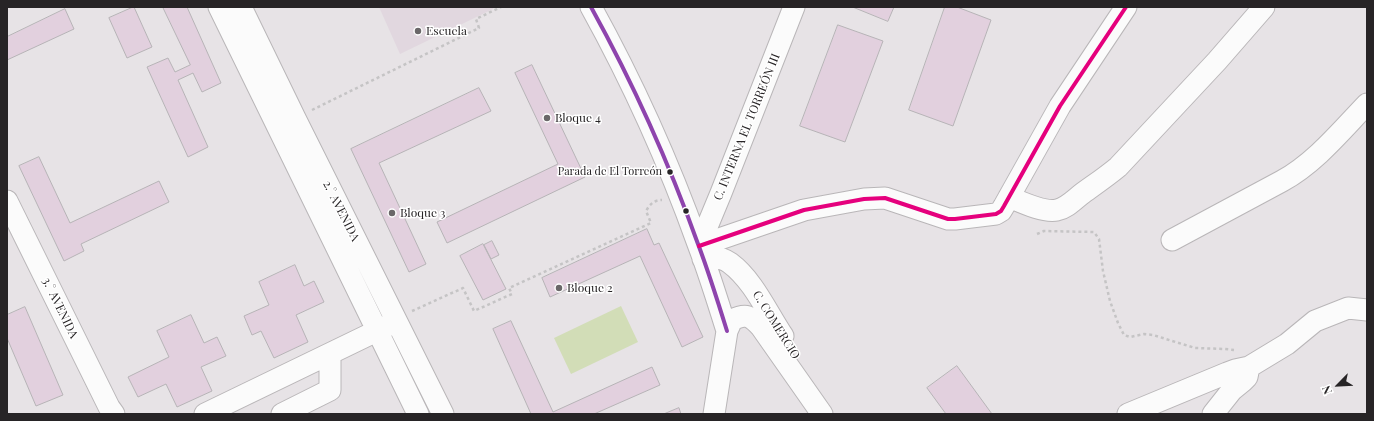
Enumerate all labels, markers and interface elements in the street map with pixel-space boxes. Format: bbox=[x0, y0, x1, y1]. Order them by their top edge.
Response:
place label: Escuela bbox=[426, 24, 467, 38]
marker: Escuela bbox=[413, 26, 423, 36]
street label: C. INTERNA EL TORREÓN III bbox=[711, 51, 783, 203]
place label: Bloque 4 bbox=[555, 111, 601, 125]
marker: Bloque 4 bbox=[542, 113, 552, 123]
place label: Parada de El Torreón bbox=[558, 165, 662, 179]
marker: Parada de El Torreón bbox=[665, 167, 675, 177]
street label: 2.° AVENIDA bbox=[320, 178, 362, 244]
place label: Bloque 3 bbox=[400, 206, 445, 220]
unlabelled marker bbox=[681, 206, 691, 216]
marker: Bloque 3 bbox=[387, 208, 397, 218]
street label: 3.° AVENIDA bbox=[39, 275, 81, 341]
place label: Bloque 2 bbox=[567, 281, 613, 295]
marker: Bloque 2 bbox=[554, 283, 564, 293]
street label: C. COMERCIO bbox=[749, 288, 803, 362]
north arrow bbox=[1318, 365, 1358, 405]
text: N bbox=[1318, 383, 1335, 397]

